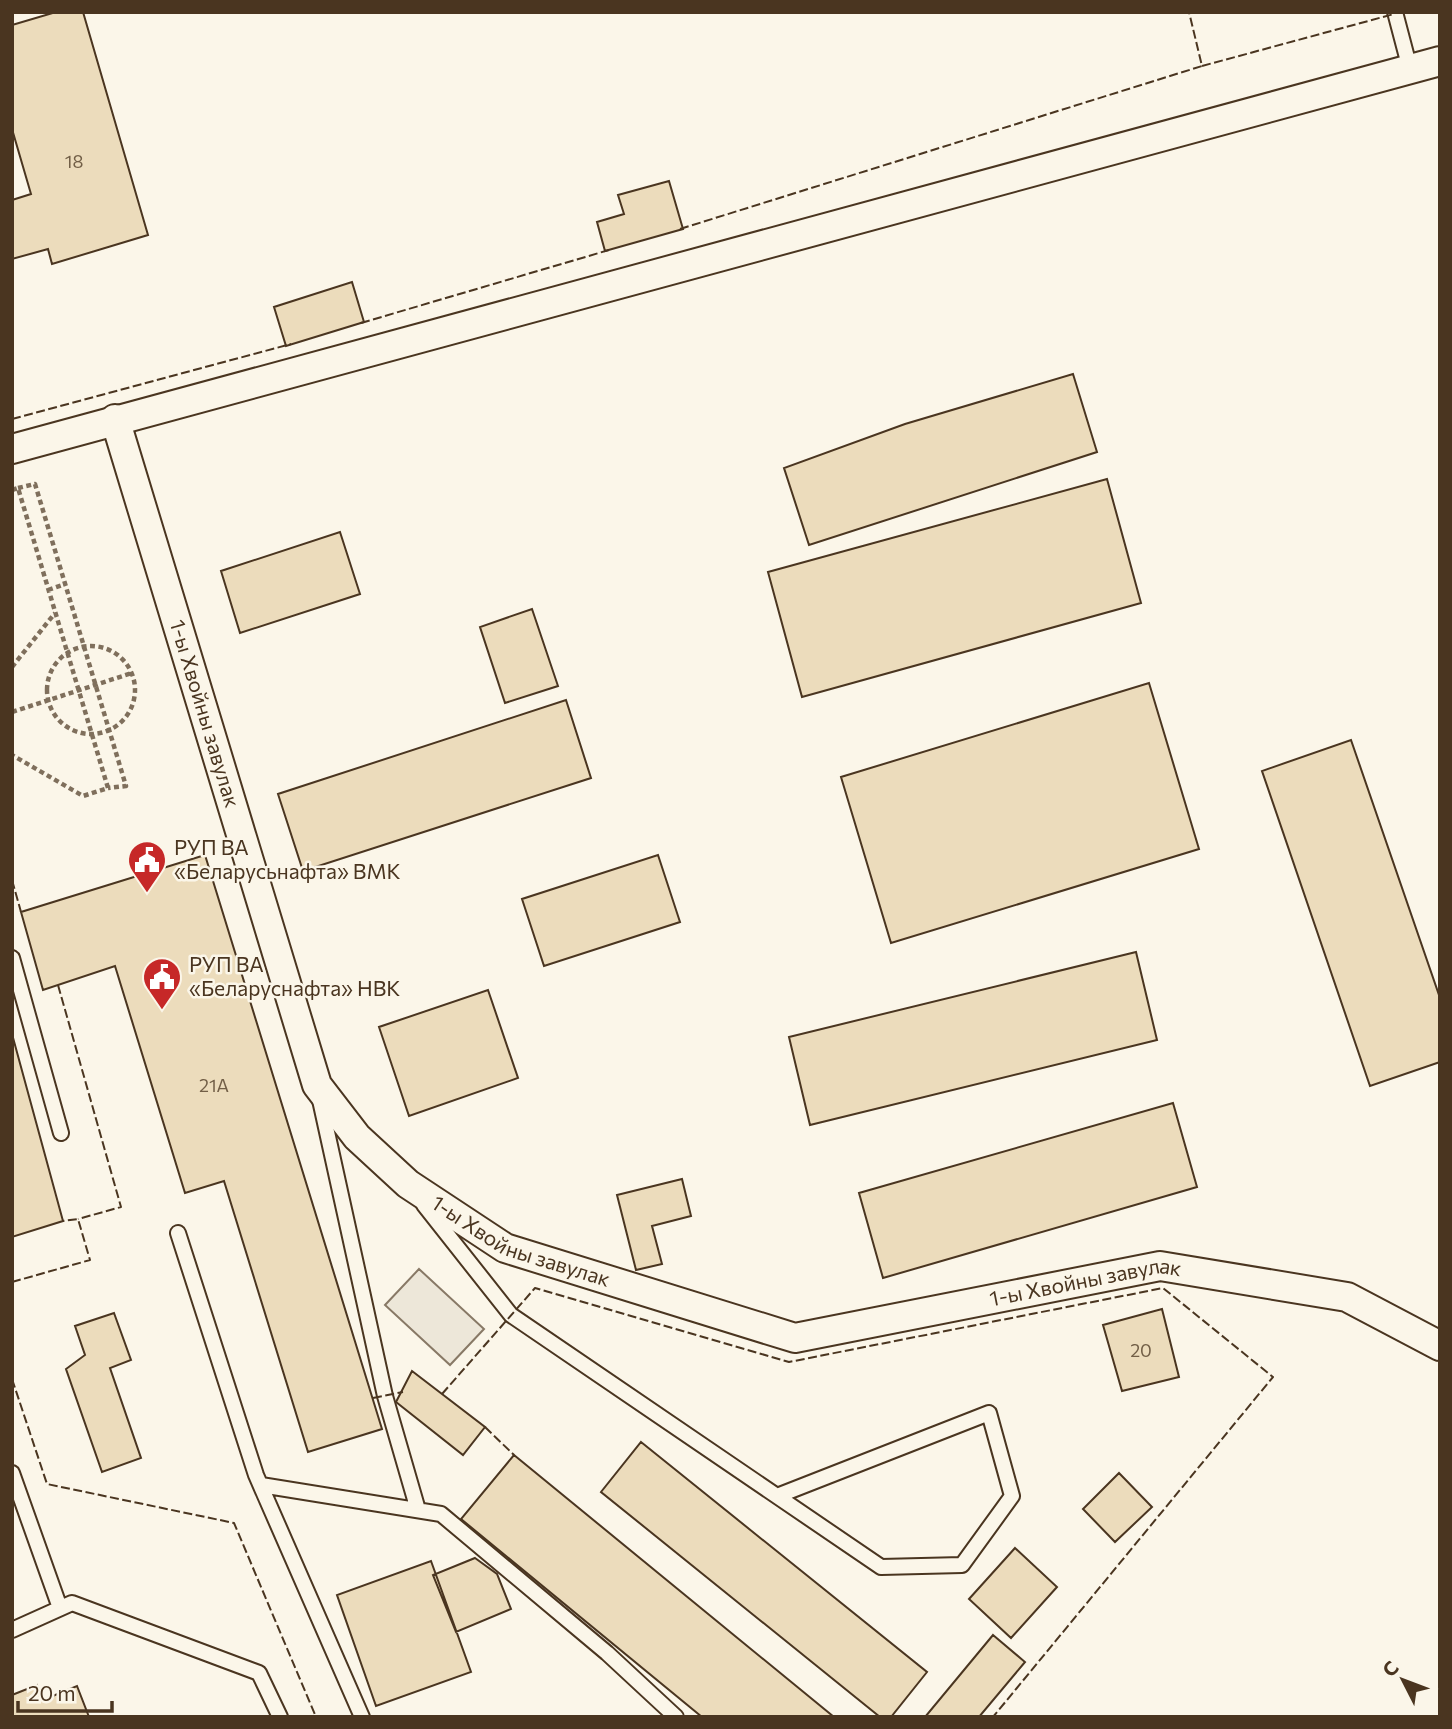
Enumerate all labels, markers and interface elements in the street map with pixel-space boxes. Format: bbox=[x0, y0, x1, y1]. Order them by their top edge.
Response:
house number: 18 bbox=[65, 150, 83, 172]
street label: 1-ы Хвойны завулак bbox=[166, 616, 246, 810]
place label: РУП ВА «Беларусьнафта» ВМК bbox=[174, 834, 401, 883]
public building icon: РУП ВА «Беларусьнафта» ВМК bbox=[126, 839, 168, 894]
place label: РУП ВА «Беларуснафта» НВК bbox=[189, 951, 400, 1000]
public building icon: РУП ВА «Беларуснафта» НВК bbox=[141, 956, 183, 1011]
house number: 21А bbox=[199, 1074, 229, 1096]
street label: 1-ы Хвойны завулак bbox=[427, 1189, 614, 1291]
street label: 1-ы Хвойны завулак bbox=[987, 1252, 1184, 1310]
house number: 20 bbox=[1130, 1339, 1152, 1361]
north arrow bbox=[1368, 1645, 1438, 1715]
text: С bbox=[1377, 1656, 1403, 1681]
scale bar bbox=[18, 1670, 112, 1714]
text: 20 m bbox=[28, 1680, 76, 1705]

